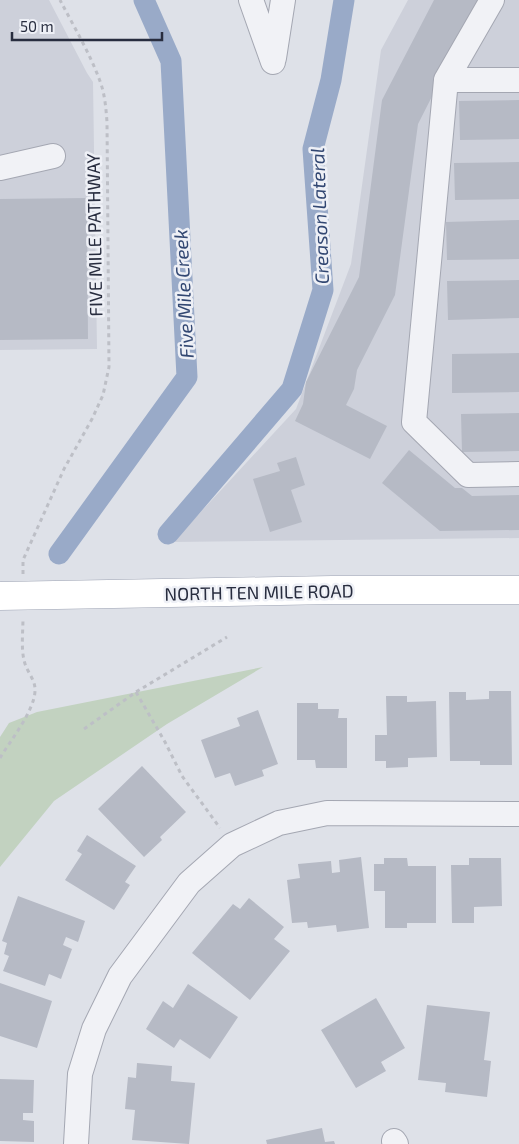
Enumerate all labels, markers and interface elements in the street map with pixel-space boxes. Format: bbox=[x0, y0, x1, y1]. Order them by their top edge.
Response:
scale bar bbox=[12, 10, 162, 42]
text: 50 m bbox=[20, 17, 54, 35]
water label: Creason Lateral bbox=[305, 147, 333, 285]
street label: FIVE MILE PATHWAY bbox=[82, 153, 106, 317]
water label: Five Mile Creek bbox=[168, 229, 198, 359]
street label: NORTH TEN MILE ROAD bbox=[164, 579, 354, 605]

